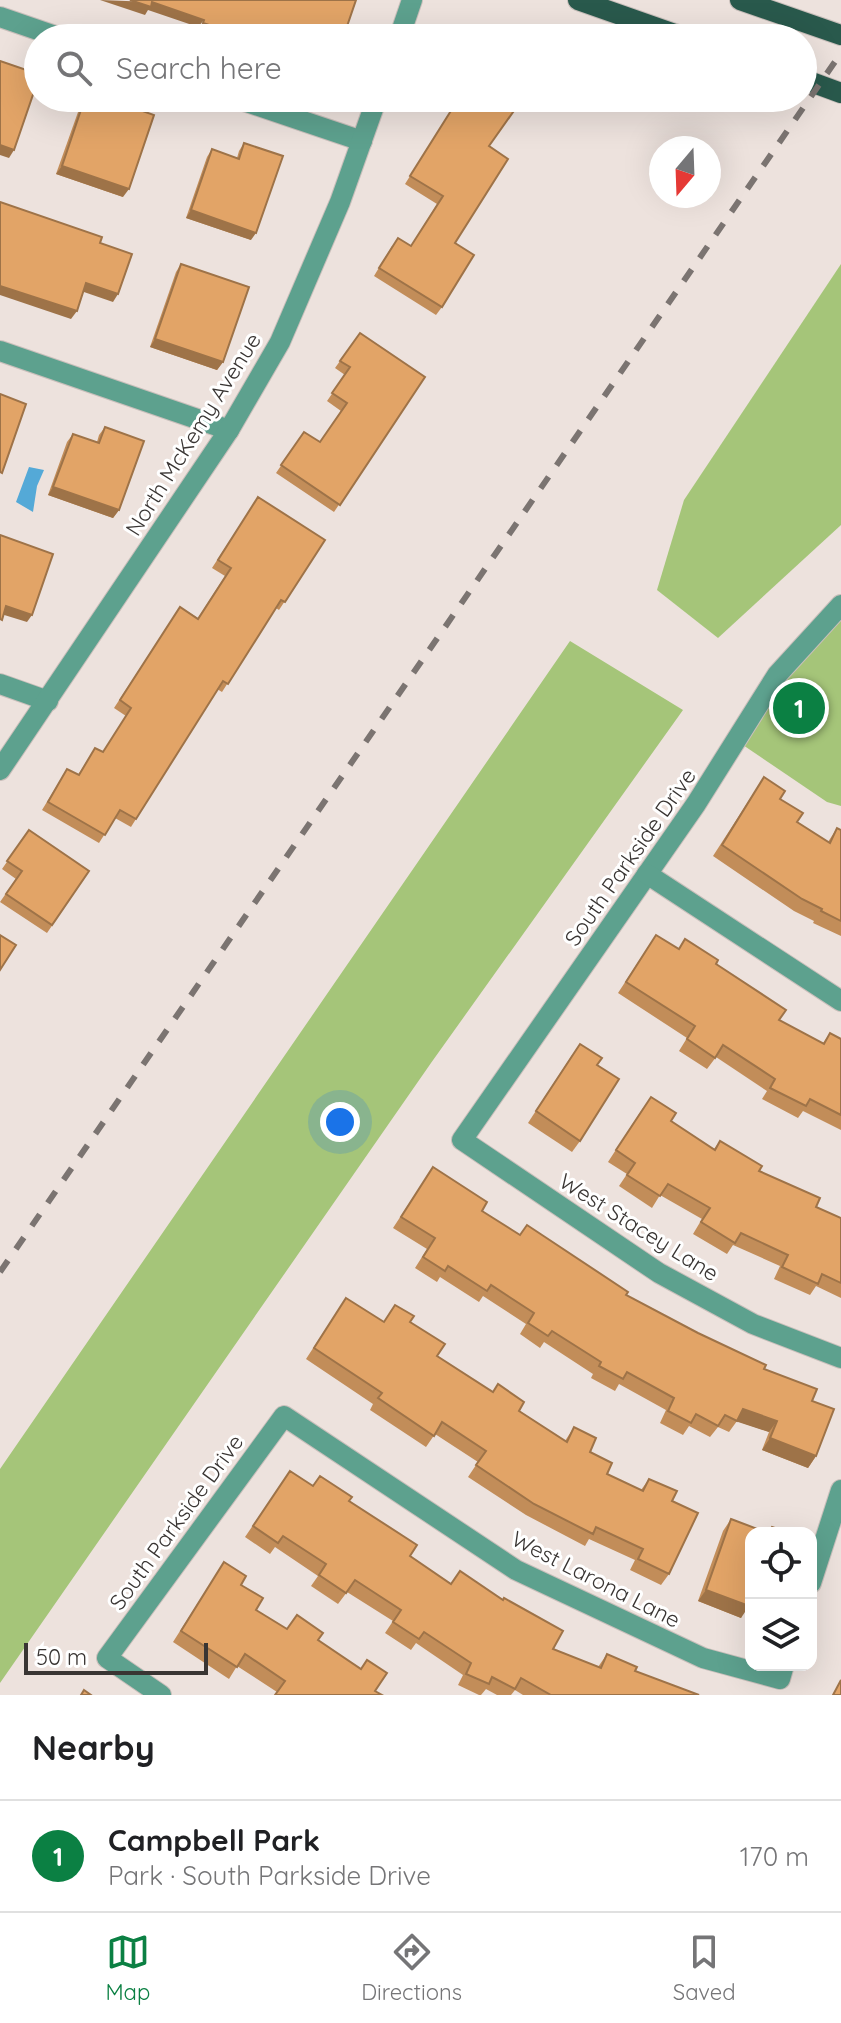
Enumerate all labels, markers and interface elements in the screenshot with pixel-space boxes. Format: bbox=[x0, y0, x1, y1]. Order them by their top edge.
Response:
search box bbox=[24, 24, 817, 112]
icon: search bbox=[52, 46, 96, 90]
text: Search here bbox=[116, 49, 282, 87]
north arrow bbox=[649, 136, 721, 208]
street label: North McKemy Avenue bbox=[119, 327, 267, 541]
pin: 1 bbox=[773, 678, 825, 738]
street label: South Parkside Drive bbox=[558, 763, 702, 951]
your location bbox=[320, 1102, 360, 1142]
street label: West Stacey Lane bbox=[554, 1167, 724, 1287]
street label: South Parkside Drive bbox=[103, 1429, 249, 1615]
street label: West Larona Lane bbox=[507, 1524, 685, 1634]
map controls bbox=[745, 1527, 817, 1671]
button: locate bbox=[745, 1527, 817, 1599]
button: layers bbox=[745, 1599, 817, 1671]
scale bar bbox=[24, 1639, 208, 1675]
text: 50 m bbox=[36, 1643, 87, 1671]
text: Nearby bbox=[32, 1726, 155, 1769]
text: Campbell Park bbox=[108, 1821, 320, 1859]
text: 1 bbox=[53, 1840, 63, 1873]
text: 170 m bbox=[740, 1840, 809, 1873]
text: Park · South Parkside Drive bbox=[108, 1859, 431, 1892]
tab: Map bbox=[105, 1930, 150, 2006]
tab: Directions bbox=[361, 1930, 462, 2006]
tab: Saved bbox=[673, 1930, 736, 2006]

